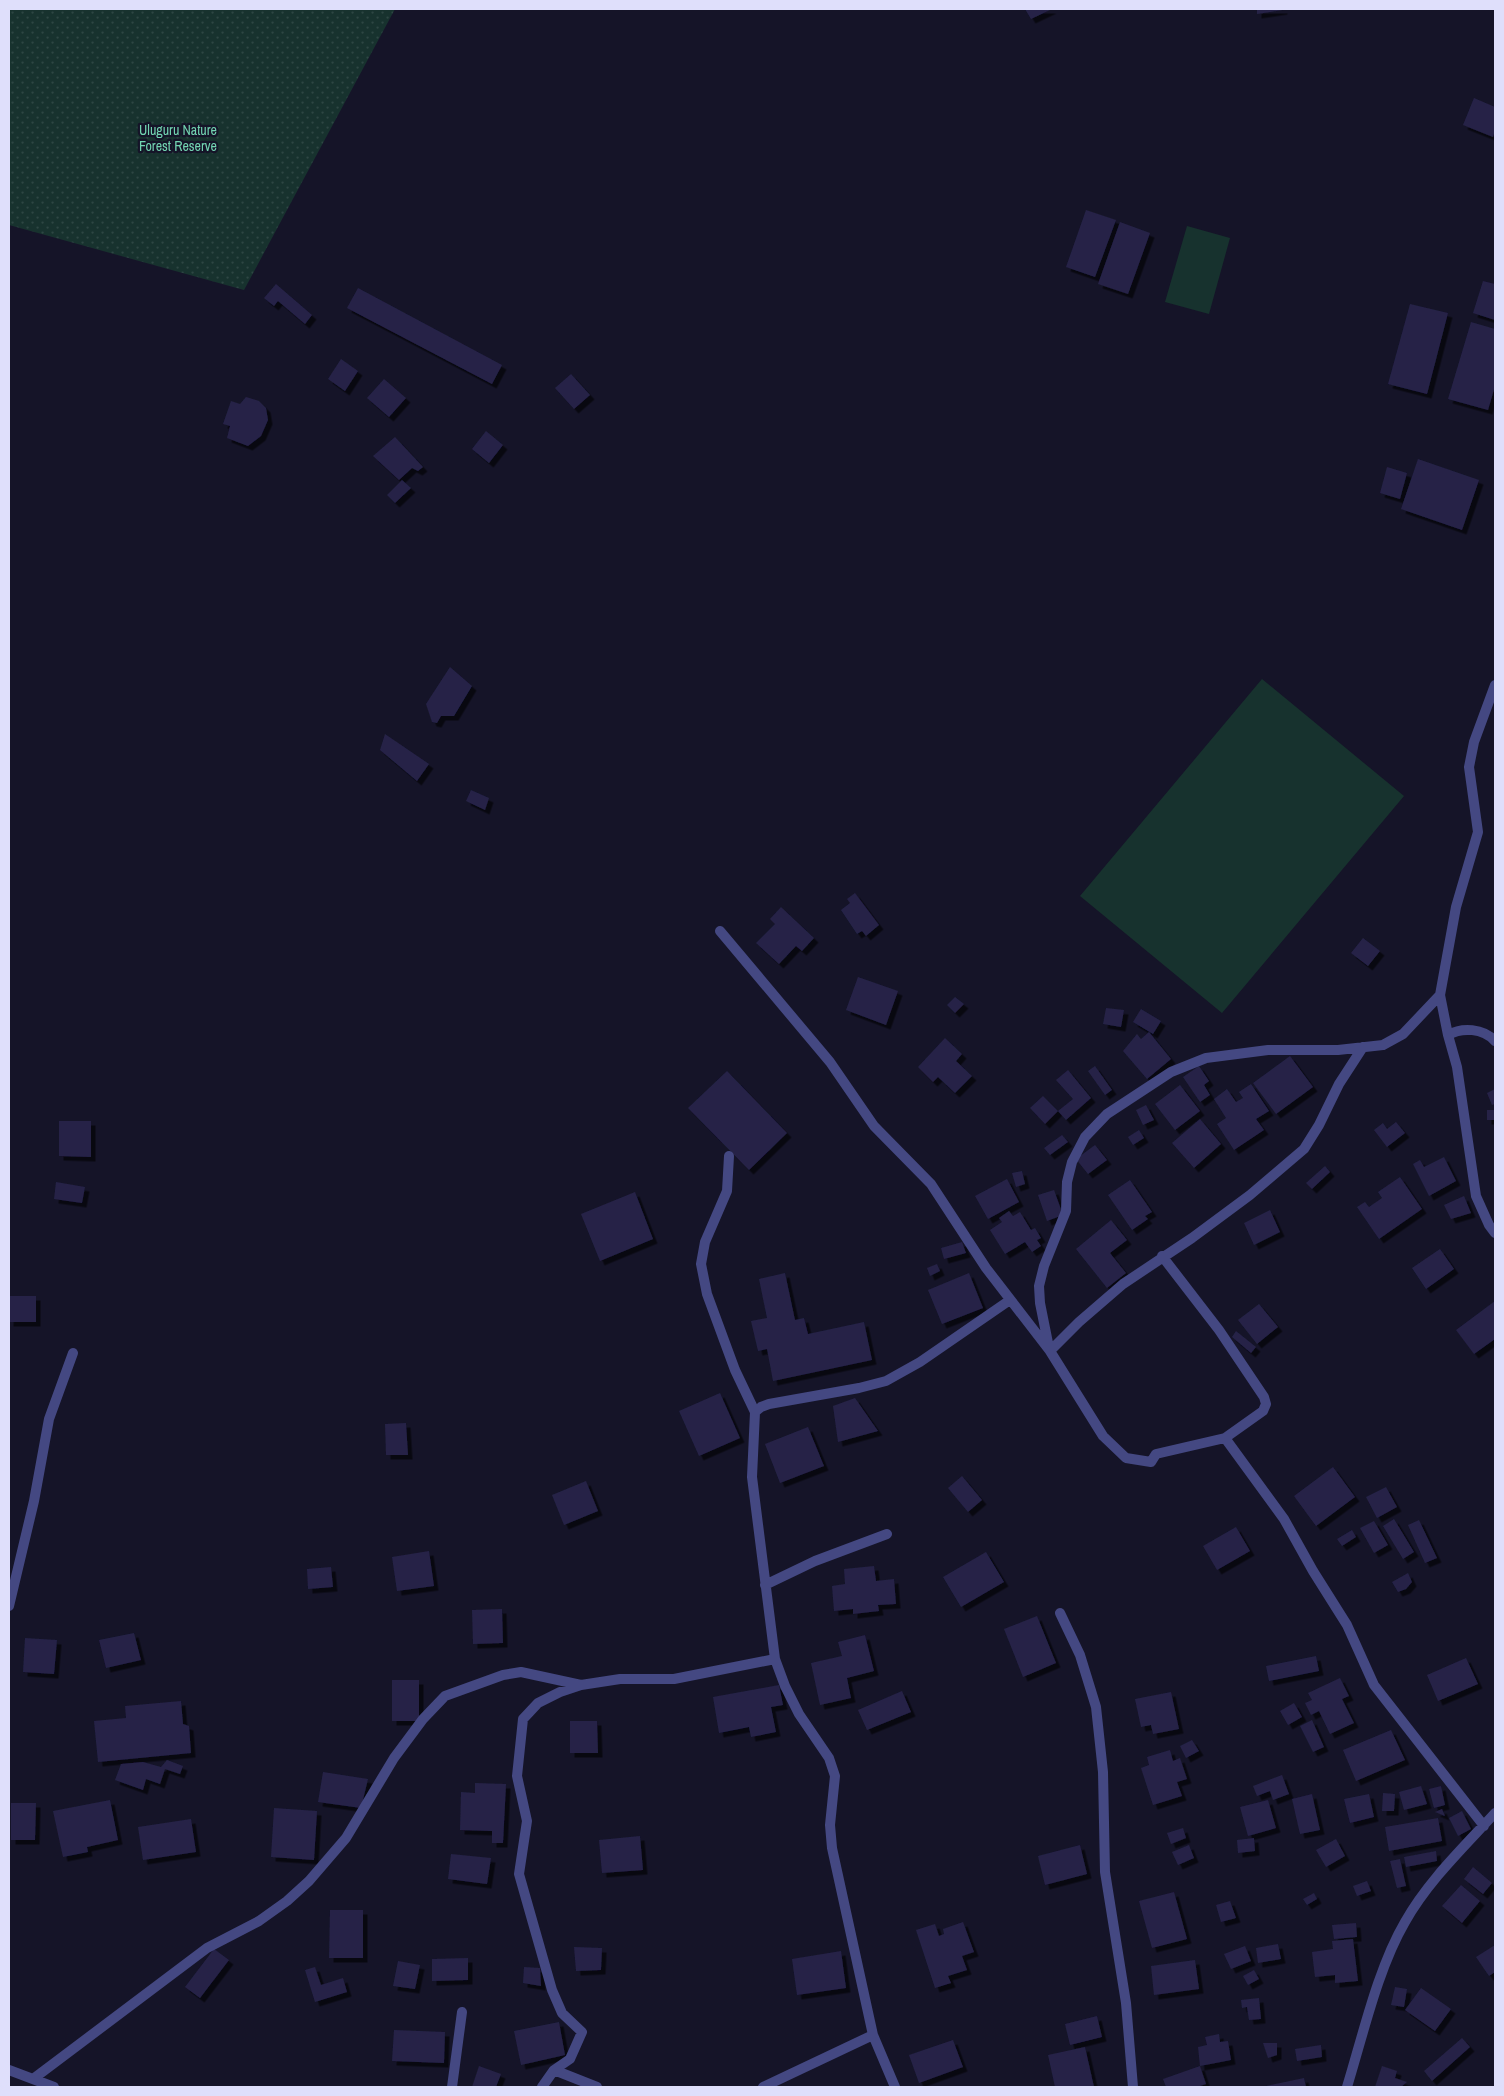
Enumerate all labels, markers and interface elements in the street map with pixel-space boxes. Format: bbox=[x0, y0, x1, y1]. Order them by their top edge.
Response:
park label: Uluguru Nature Forest Reserve bbox=[139, 121, 217, 155]

